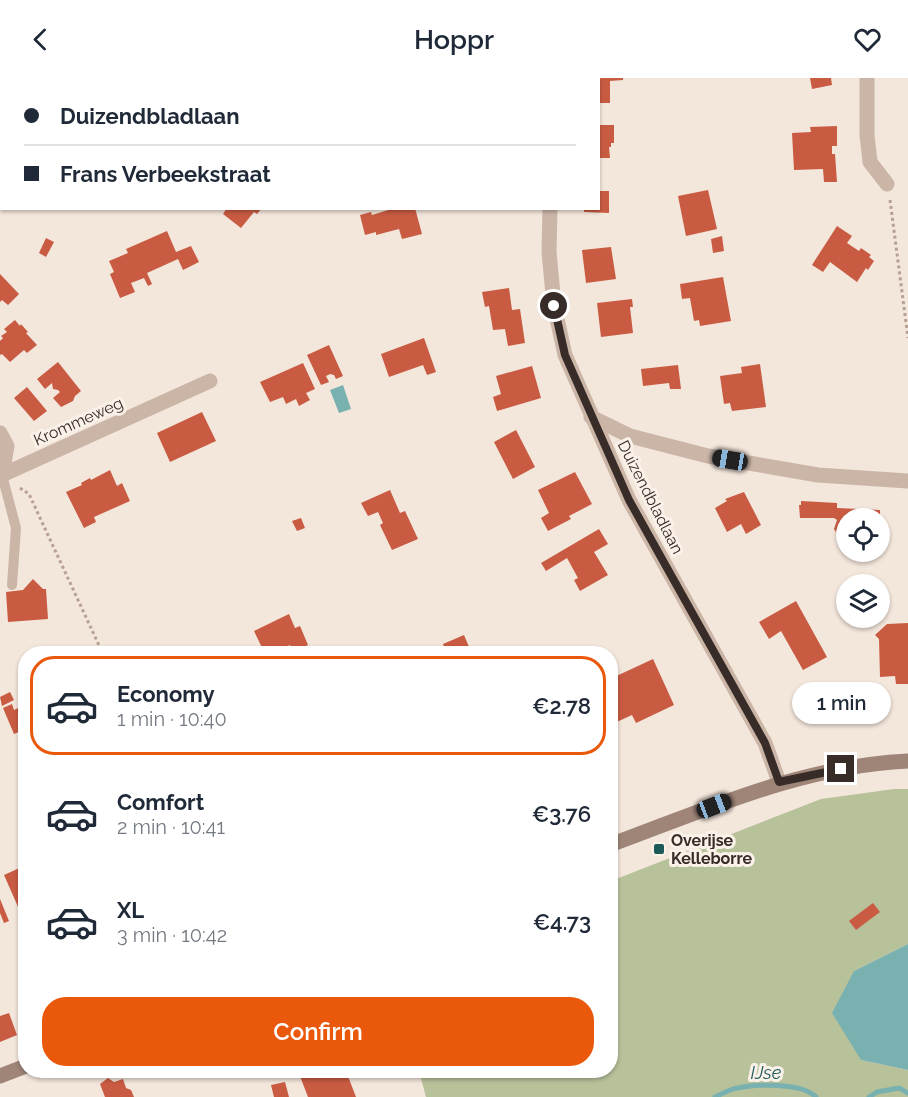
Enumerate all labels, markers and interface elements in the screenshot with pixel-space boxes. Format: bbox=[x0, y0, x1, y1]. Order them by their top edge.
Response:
icon: back bbox=[24, 23, 57, 56]
icon: heart bbox=[851, 23, 884, 56]
text: Hoppr bbox=[414, 24, 494, 55]
text: Duizendbladlaan bbox=[60, 103, 240, 129]
text: Frans Verbeekstraat bbox=[60, 161, 271, 187]
route start bbox=[540, 292, 567, 319]
street label: Krommeweg bbox=[31, 393, 126, 450]
street label: Duizendbladlaan bbox=[614, 437, 687, 557]
car bbox=[711, 448, 749, 472]
map controls bbox=[836, 508, 890, 628]
button: locate bbox=[836, 508, 890, 562]
button: layers bbox=[836, 574, 890, 628]
icon: car bbox=[45, 679, 99, 733]
text: Economy bbox=[117, 681, 215, 707]
callout: 1 min bbox=[792, 682, 890, 724]
text: 1 min bbox=[817, 691, 866, 715]
text: €2.78 bbox=[532, 693, 591, 719]
text: 1 min · 10:40 bbox=[117, 707, 227, 731]
route end bbox=[827, 755, 854, 782]
icon: car bbox=[45, 787, 99, 841]
text: Comfort bbox=[117, 789, 204, 815]
car bbox=[694, 791, 734, 821]
text: €3.76 bbox=[532, 801, 591, 827]
text: 2 min · 10:41 bbox=[117, 815, 225, 839]
place label: Overijse Kelleborre bbox=[671, 831, 753, 868]
marker: Overijse Kelleborre bbox=[652, 842, 666, 856]
icon: car bbox=[45, 895, 99, 949]
text: XL bbox=[117, 897, 144, 923]
text: €4.73 bbox=[533, 909, 591, 935]
text: 3 min · 10:42 bbox=[117, 923, 227, 947]
button: Confirm bbox=[42, 997, 594, 1066]
water label: IJse bbox=[751, 1062, 782, 1083]

